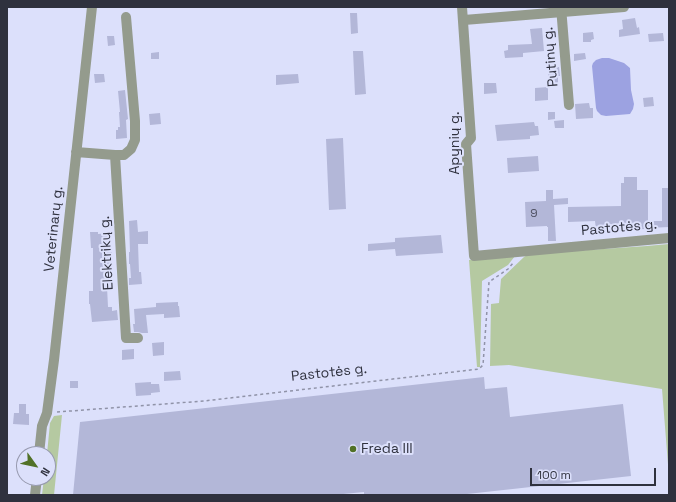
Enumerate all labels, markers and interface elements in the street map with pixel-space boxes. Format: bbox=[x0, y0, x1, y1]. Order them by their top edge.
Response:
street label: Putinų g. bbox=[540, 26, 562, 88]
street label: Apynių g. bbox=[447, 111, 463, 175]
street label: Veterinarų g. bbox=[41, 185, 67, 273]
house number: 9 bbox=[530, 207, 538, 221]
street label: Elektrikų g. bbox=[97, 215, 117, 291]
street label: Pastotės g. bbox=[580, 216, 658, 240]
street label: Pastotės g. bbox=[290, 361, 368, 385]
place label: Freda III bbox=[361, 441, 413, 457]
marker: Freda III bbox=[348, 444, 358, 454]
north arrow bbox=[16, 446, 56, 486]
scale bar bbox=[532, 460, 658, 486]
text: N bbox=[37, 465, 53, 479]
text: 100 m bbox=[537, 467, 571, 483]

